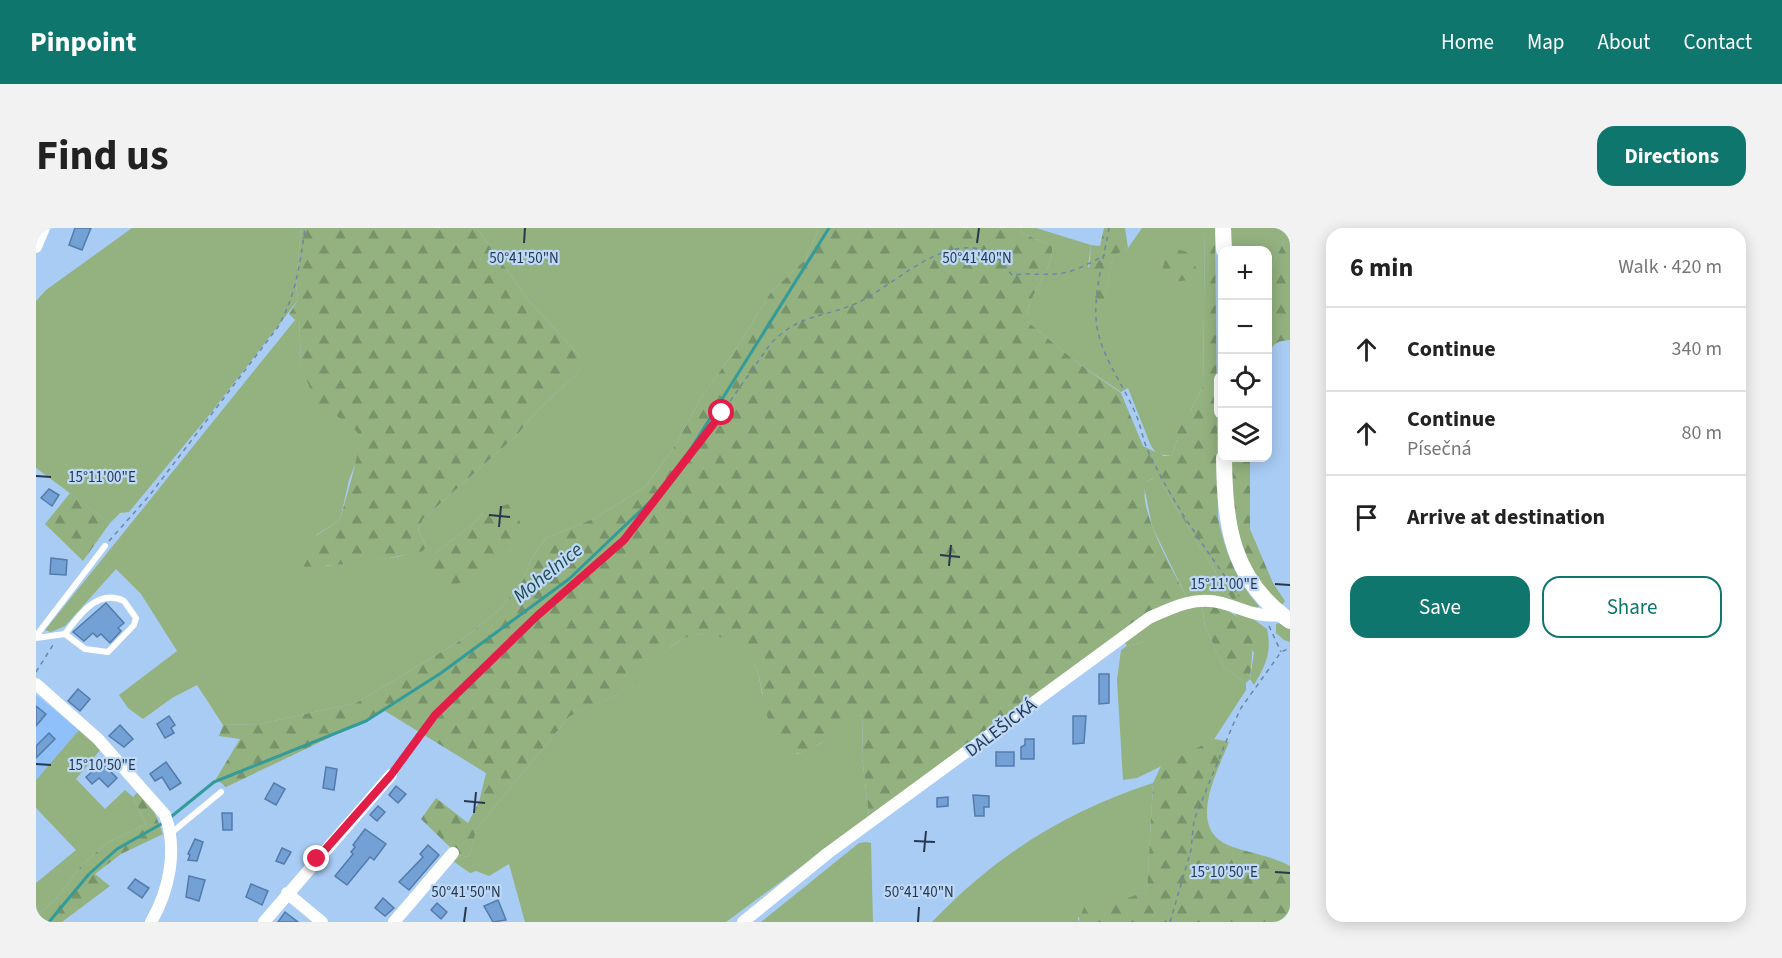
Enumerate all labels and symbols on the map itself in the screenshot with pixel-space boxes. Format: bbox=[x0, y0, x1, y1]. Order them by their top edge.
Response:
text: 50°41'50"N bbox=[489, 248, 559, 269]
text: 50°41'40"N bbox=[942, 248, 1012, 269]
route start bbox=[708, 399, 734, 425]
text: 15°11'00"E bbox=[68, 467, 136, 488]
water label: Mohelnice bbox=[507, 536, 589, 610]
text: 15°11'00"E bbox=[1190, 574, 1258, 595]
street label: DALEŠICKÁ bbox=[960, 693, 1042, 763]
text: 15°10'50"E bbox=[68, 755, 136, 776]
route end bbox=[303, 845, 329, 871]
text: 15°10'50"E bbox=[1190, 862, 1258, 883]
text: 50°41'50"N bbox=[431, 882, 501, 903]
text: 50°41'40"N bbox=[884, 882, 954, 903]

